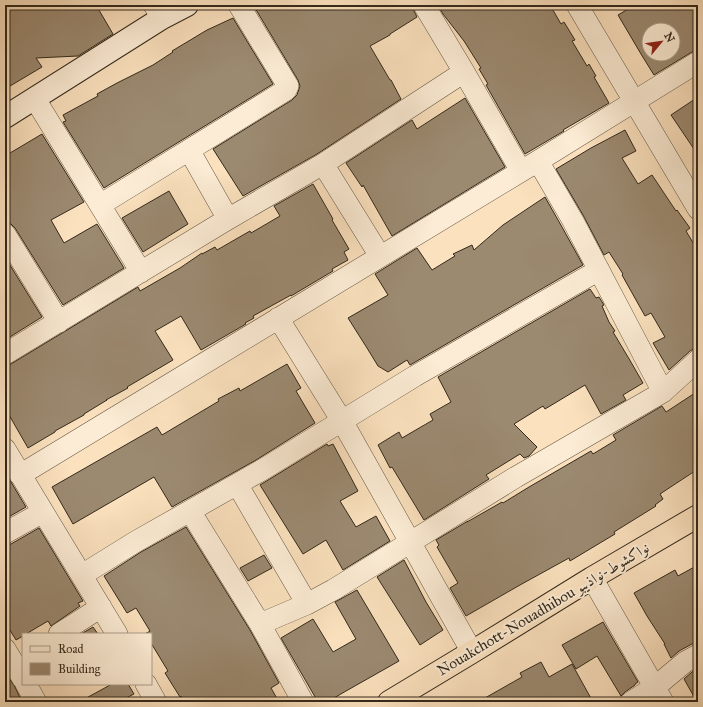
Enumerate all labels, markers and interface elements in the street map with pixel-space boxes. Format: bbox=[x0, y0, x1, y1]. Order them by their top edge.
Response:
north arrow bbox=[641, 22, 681, 62]
text: N bbox=[661, 30, 678, 45]
street label: Nouakchott-Nouadhibou نواكشوط-نواذيبو bbox=[434, 538, 653, 680]
legend bbox=[22, 633, 152, 685]
text: Road bbox=[58, 642, 84, 656]
text: Building bbox=[58, 662, 101, 677]

